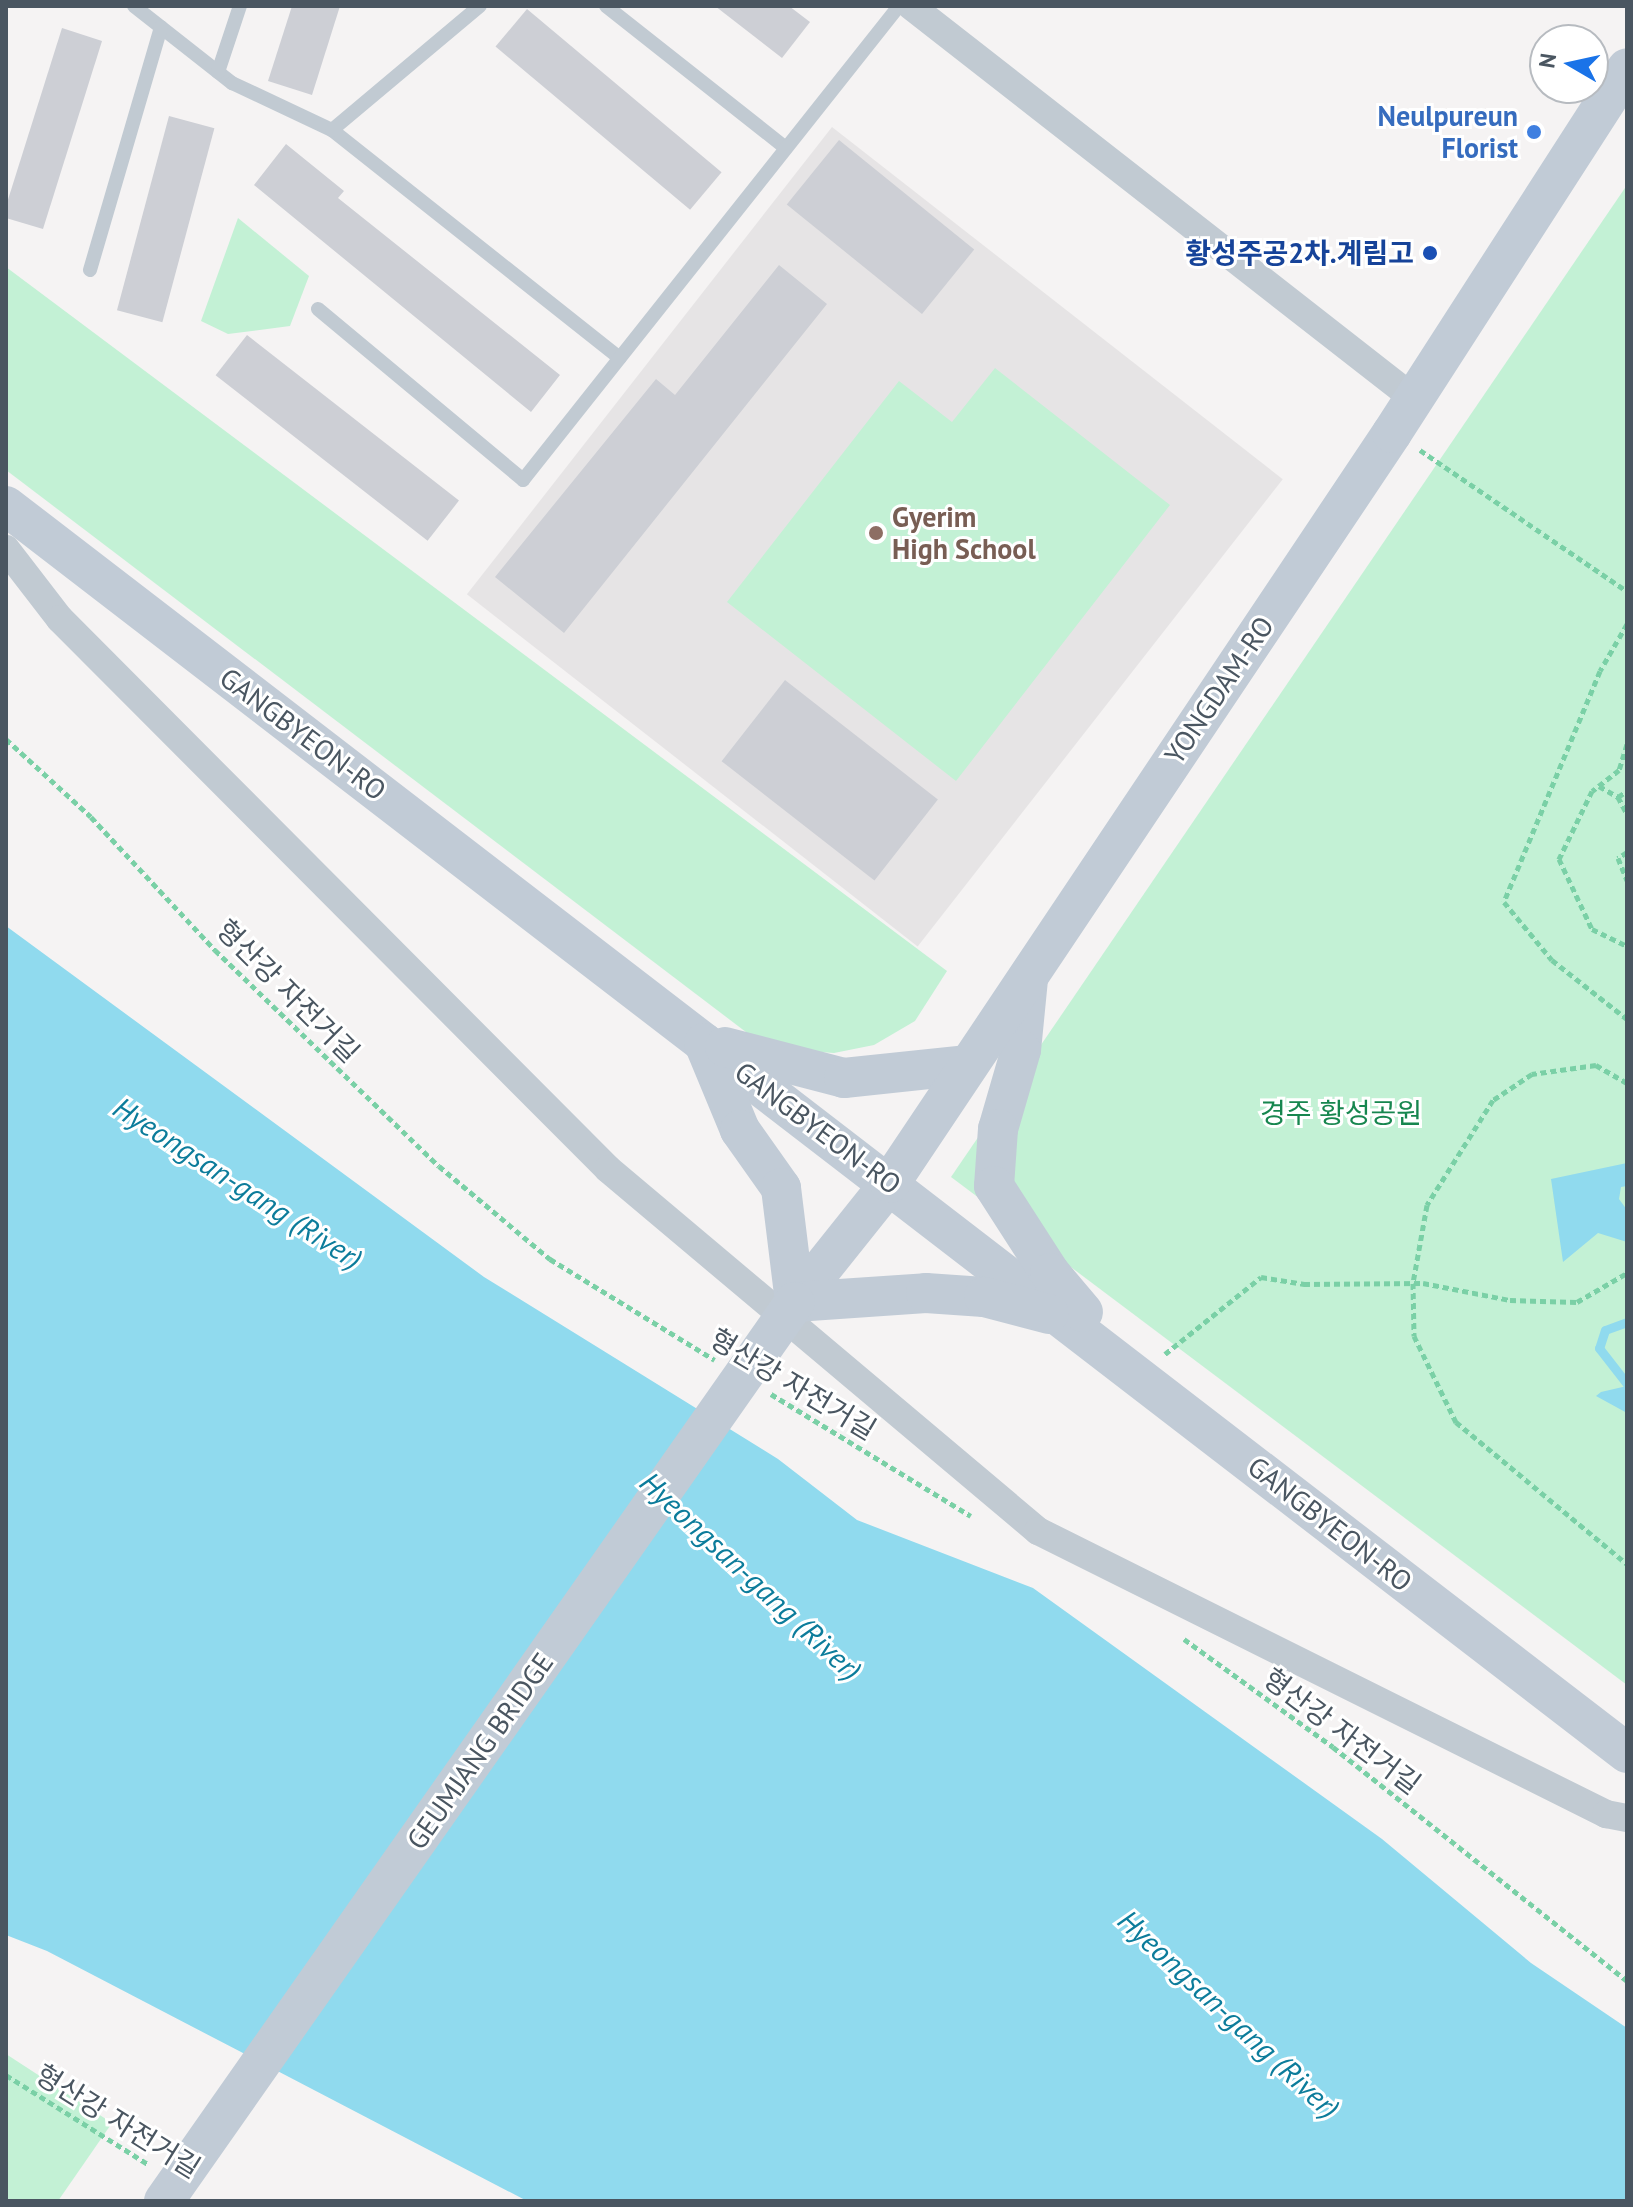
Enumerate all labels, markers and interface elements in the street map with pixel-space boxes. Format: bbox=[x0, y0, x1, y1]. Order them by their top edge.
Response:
north arrow bbox=[1529, 24, 1609, 104]
text: N bbox=[1532, 51, 1562, 70]
place label: Neulpureun Florist bbox=[1378, 99, 1518, 165]
marker: Neulpureun Florist bbox=[1525, 123, 1543, 141]
place label: 황성주공2차.계림고 bbox=[1185, 236, 1414, 270]
marker: 황성주공2차.계림고 bbox=[1421, 244, 1439, 262]
place label: Gyerim High School bbox=[892, 500, 1036, 566]
marker: Gyerim High School bbox=[867, 524, 885, 542]
street label: YONGDAM-RO bbox=[1157, 610, 1281, 770]
street label: GANGBYEON-RO bbox=[213, 661, 393, 807]
street label: 형산강 자전거길 bbox=[210, 913, 366, 1069]
street label: GANGBYEON-RO bbox=[728, 1055, 908, 1201]
water label: Hyeongsan-gang (River) bbox=[107, 1089, 369, 1277]
park label: 경주 황성공원 bbox=[1260, 1096, 1422, 1130]
street label: 형산강 자전거길 bbox=[704, 1321, 882, 1447]
street label: GANGBYEON-RO bbox=[1241, 1449, 1419, 1599]
water label: Hyeongsan-gang (River) bbox=[633, 1464, 869, 1688]
street label: GEUMJANG BRIDGE bbox=[400, 1646, 560, 1856]
street label: 형산강 자전거길 bbox=[1257, 1661, 1427, 1801]
water label: Hyeongsan-gang (River) bbox=[1111, 1902, 1347, 2126]
street label: 형산강 자전거길 bbox=[29, 2057, 207, 2185]

